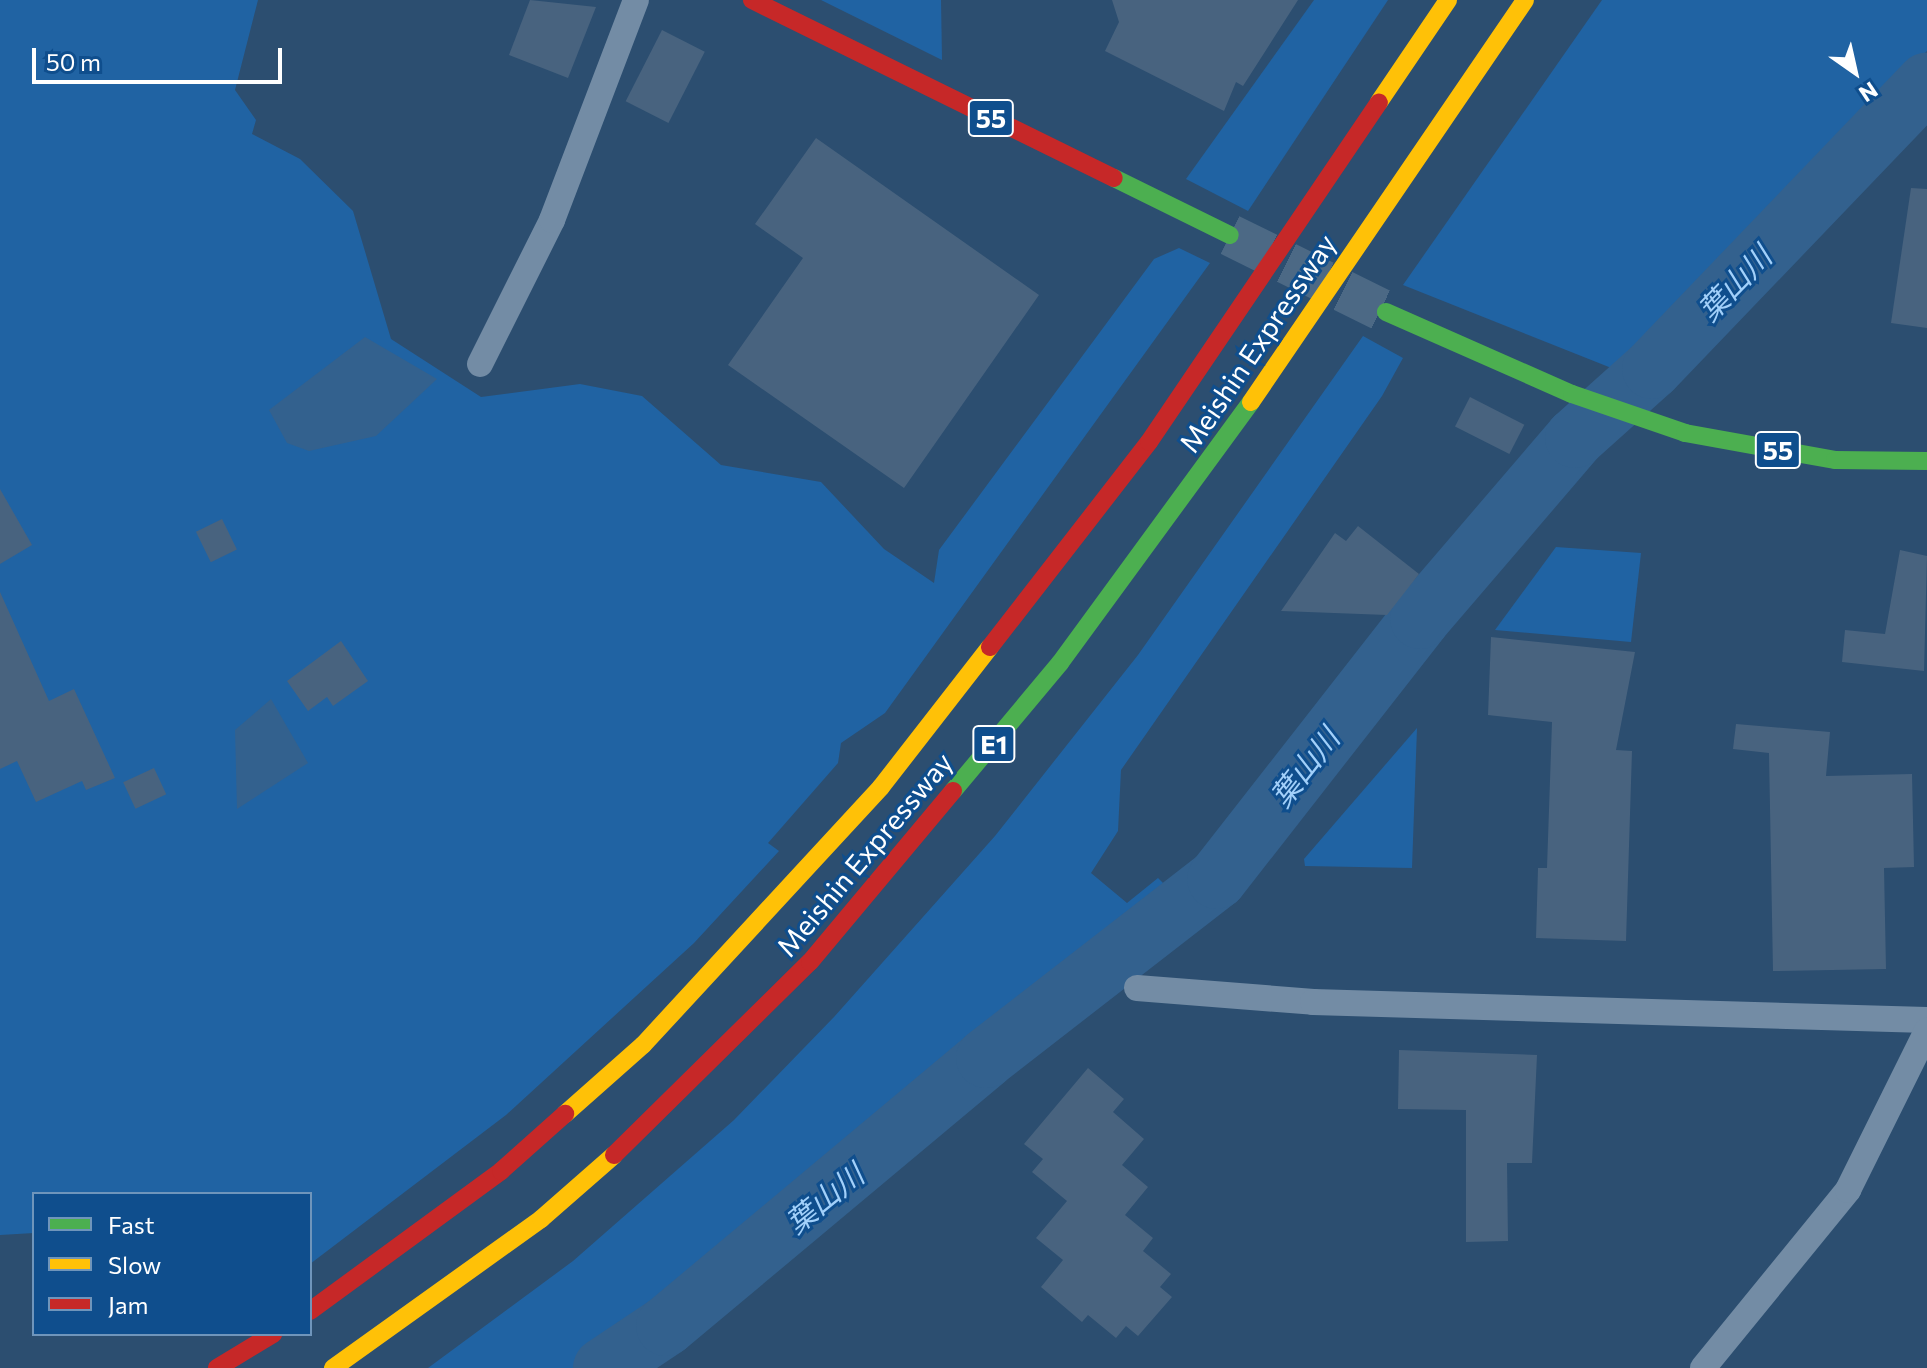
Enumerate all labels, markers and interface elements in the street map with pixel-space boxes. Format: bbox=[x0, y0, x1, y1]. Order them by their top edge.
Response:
scale bar bbox=[36, 32, 286, 82]
north arrow bbox=[1815, 32, 1895, 112]
text: 50 m bbox=[46, 47, 101, 76]
text: N bbox=[1854, 77, 1883, 108]
road number: 55 bbox=[967, 96, 1015, 140]
street label: Meishin Expressway bbox=[1172, 228, 1342, 458]
water label: 葉山川 bbox=[1690, 238, 1778, 328]
road number: 55 bbox=[1754, 428, 1802, 472]
water label: 葉山川 bbox=[1262, 720, 1346, 814]
road number: E1 bbox=[972, 722, 1016, 766]
street label: Meishin Expressway bbox=[769, 745, 959, 963]
water label: 葉山川 bbox=[778, 1156, 870, 1240]
legend bbox=[32, 1192, 312, 1336]
text: Fast bbox=[108, 1210, 155, 1239]
text: Slow bbox=[108, 1250, 161, 1279]
text: Jam bbox=[108, 1290, 148, 1319]

